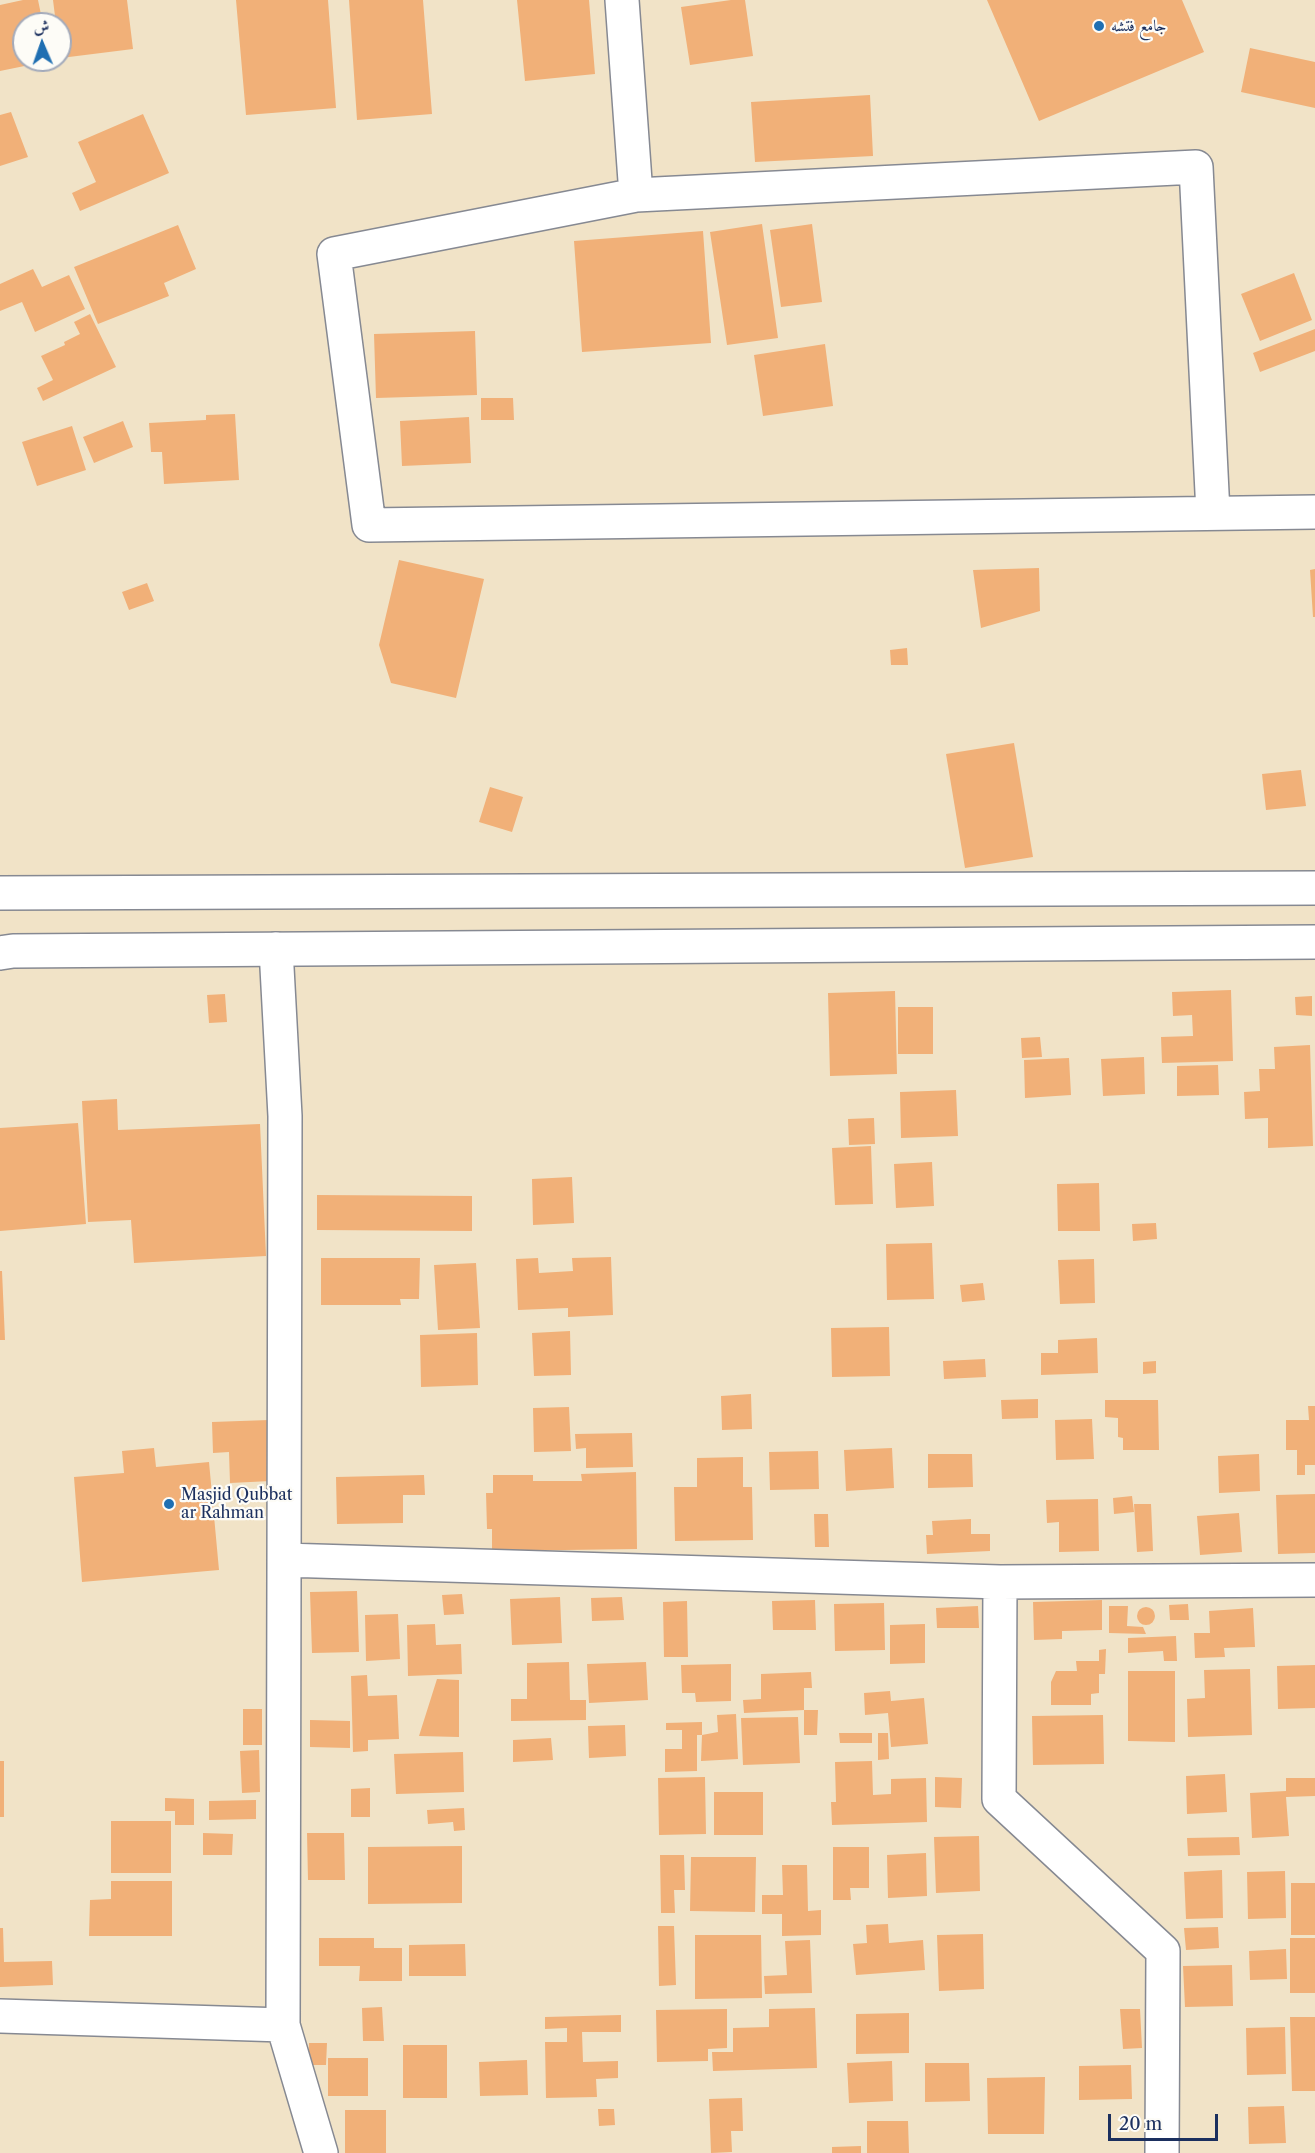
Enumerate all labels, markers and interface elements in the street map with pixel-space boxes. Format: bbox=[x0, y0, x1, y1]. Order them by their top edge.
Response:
north arrow bbox=[12, 12, 72, 72]
text: ش bbox=[33, 16, 50, 36]
place label: جامع فتشه bbox=[1111, 16, 1167, 36]
marker: جامع فتشه bbox=[1092, 19, 1106, 33]
place label: Masjid Qubbat ar Rahman bbox=[181, 1485, 292, 1523]
marker: Masjid Qubbat ar Rahman bbox=[162, 1497, 176, 1511]
scale bar bbox=[1111, 2102, 1220, 2140]
text: 20 m bbox=[1119, 2113, 1162, 2135]

